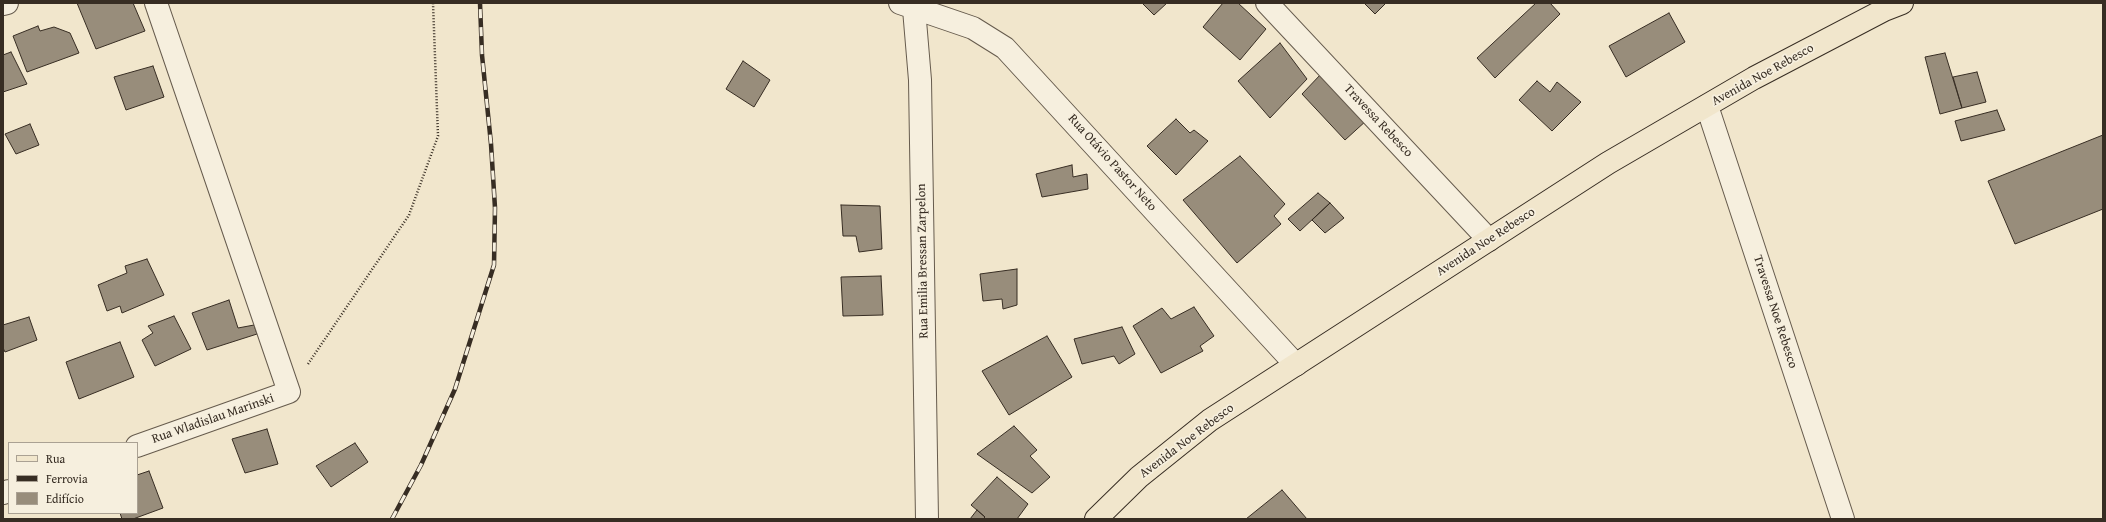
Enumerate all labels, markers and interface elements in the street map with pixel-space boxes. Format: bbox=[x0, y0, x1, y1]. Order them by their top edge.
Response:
street label: Avenida Noe Rebesco bbox=[1709, 40, 1817, 110]
street label: Travessa Rebesco bbox=[1340, 81, 1416, 161]
street label: Rua Otávio Pastor Neto bbox=[1064, 111, 1160, 215]
street label: Rua Emilia Bressan Zarpelon bbox=[914, 183, 932, 339]
street label: Avenida Noe Rebesco bbox=[1434, 204, 1538, 280]
street label: Travessa Noe Rebesco bbox=[1749, 253, 1801, 371]
street label: Rua Wladislau Marinski bbox=[150, 391, 276, 447]
street label: Avenida Noe Rebesco bbox=[1137, 400, 1237, 482]
legend bbox=[8, 442, 138, 514]
text: Rua bbox=[46, 450, 65, 467]
text: Ferrovia bbox=[46, 470, 88, 487]
text: Edifício bbox=[46, 490, 84, 507]

